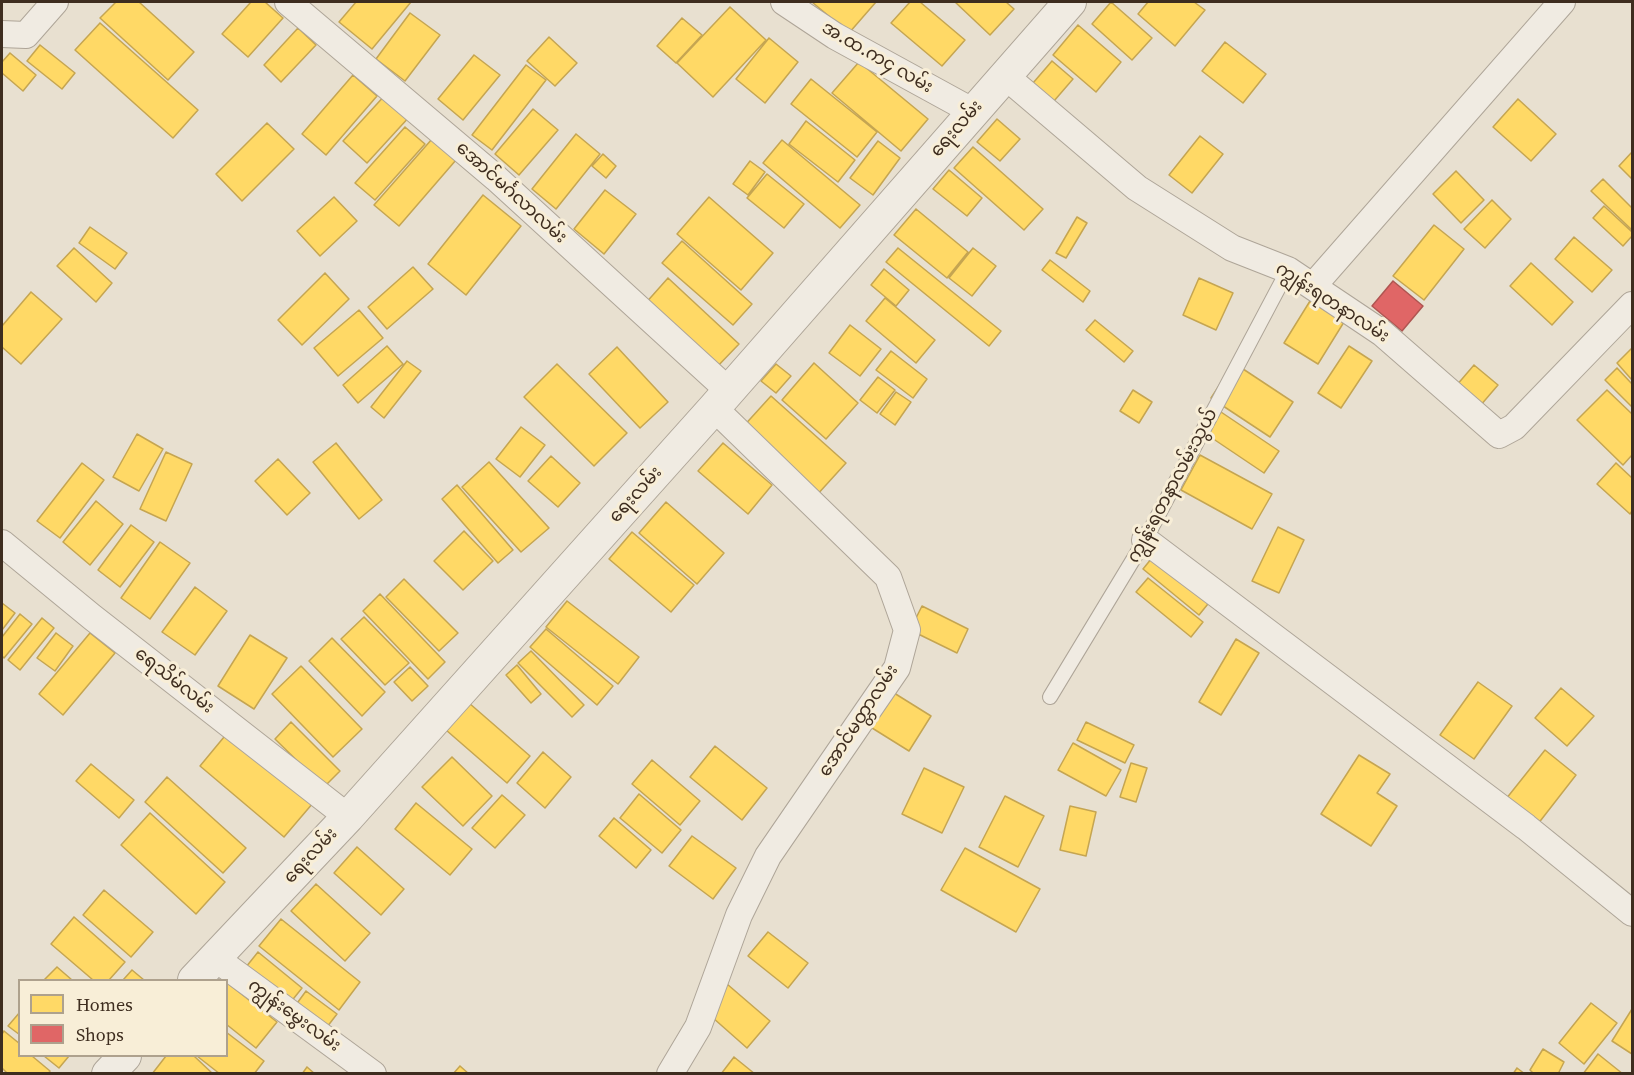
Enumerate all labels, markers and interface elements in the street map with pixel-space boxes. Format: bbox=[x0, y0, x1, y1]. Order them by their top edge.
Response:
street label: အ.ထ.က၄ လမ်း bbox=[818, 18, 936, 98]
street label: ရေးလမ်း bbox=[926, 96, 988, 162]
street label: အောင်မင်္ဂလာလမ်း bbox=[451, 138, 571, 248]
street label: ကျွန်းရတနာလမ်း bbox=[1271, 258, 1393, 348]
street label: ကျွန်းရတနာလမ်းသွယ် bbox=[1123, 405, 1223, 567]
street label: ရေးလမ်း bbox=[605, 462, 667, 528]
street label: ရေသိမ်လမ်း bbox=[130, 643, 218, 719]
street label: အောင်မတ္တာလမ်း bbox=[815, 661, 903, 781]
street label: ရေးလမ်း bbox=[280, 824, 342, 888]
street label: ကျွန်းမွှေးလမ်း bbox=[243, 975, 345, 1057]
legend bbox=[18, 979, 228, 1057]
text: Homes bbox=[76, 992, 133, 1017]
text: Shops bbox=[76, 1022, 124, 1047]

